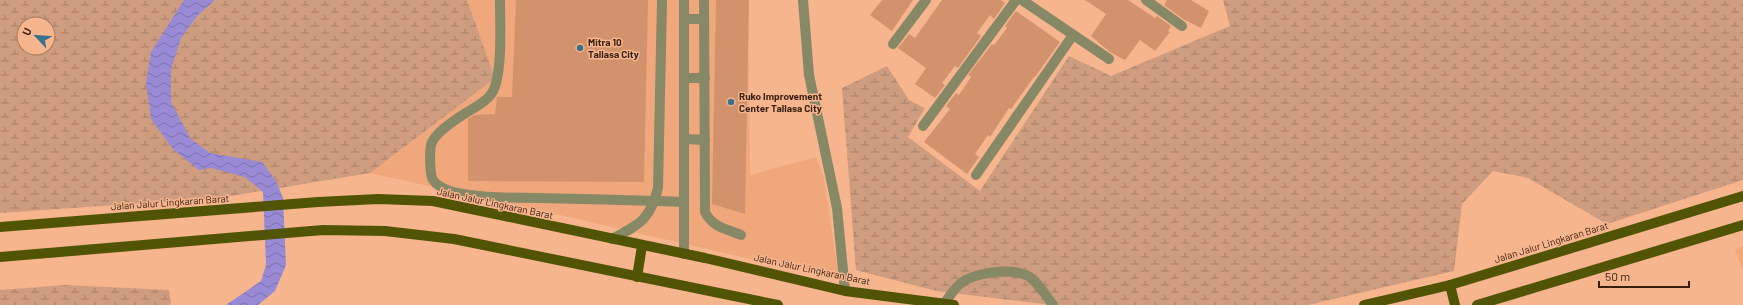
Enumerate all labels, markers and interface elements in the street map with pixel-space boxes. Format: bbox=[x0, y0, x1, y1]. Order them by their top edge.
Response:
north arrow bbox=[16, 16, 56, 56]
text: U bbox=[19, 25, 34, 37]
place label: Mitra 10 Tallasa City bbox=[588, 36, 639, 60]
marker: Mitra 10 Tallasa City bbox=[575, 43, 585, 53]
place label: Ruko Improvement Center Tallasa City bbox=[739, 90, 822, 114]
marker: Ruko Improvement Center Tallasa City bbox=[726, 97, 736, 107]
street label: Jalan Jalur Lingkaran Barat bbox=[436, 185, 555, 221]
street label: Jalan Jalur Lingkaran Barat bbox=[110, 192, 230, 212]
street label: Jalan Jalur Lingkaran Barat bbox=[1493, 219, 1610, 265]
street label: Jalan Jalur Lingkaran Barat bbox=[753, 251, 872, 287]
scale bar bbox=[1599, 263, 1689, 289]
text: 50 m bbox=[1605, 269, 1630, 283]

